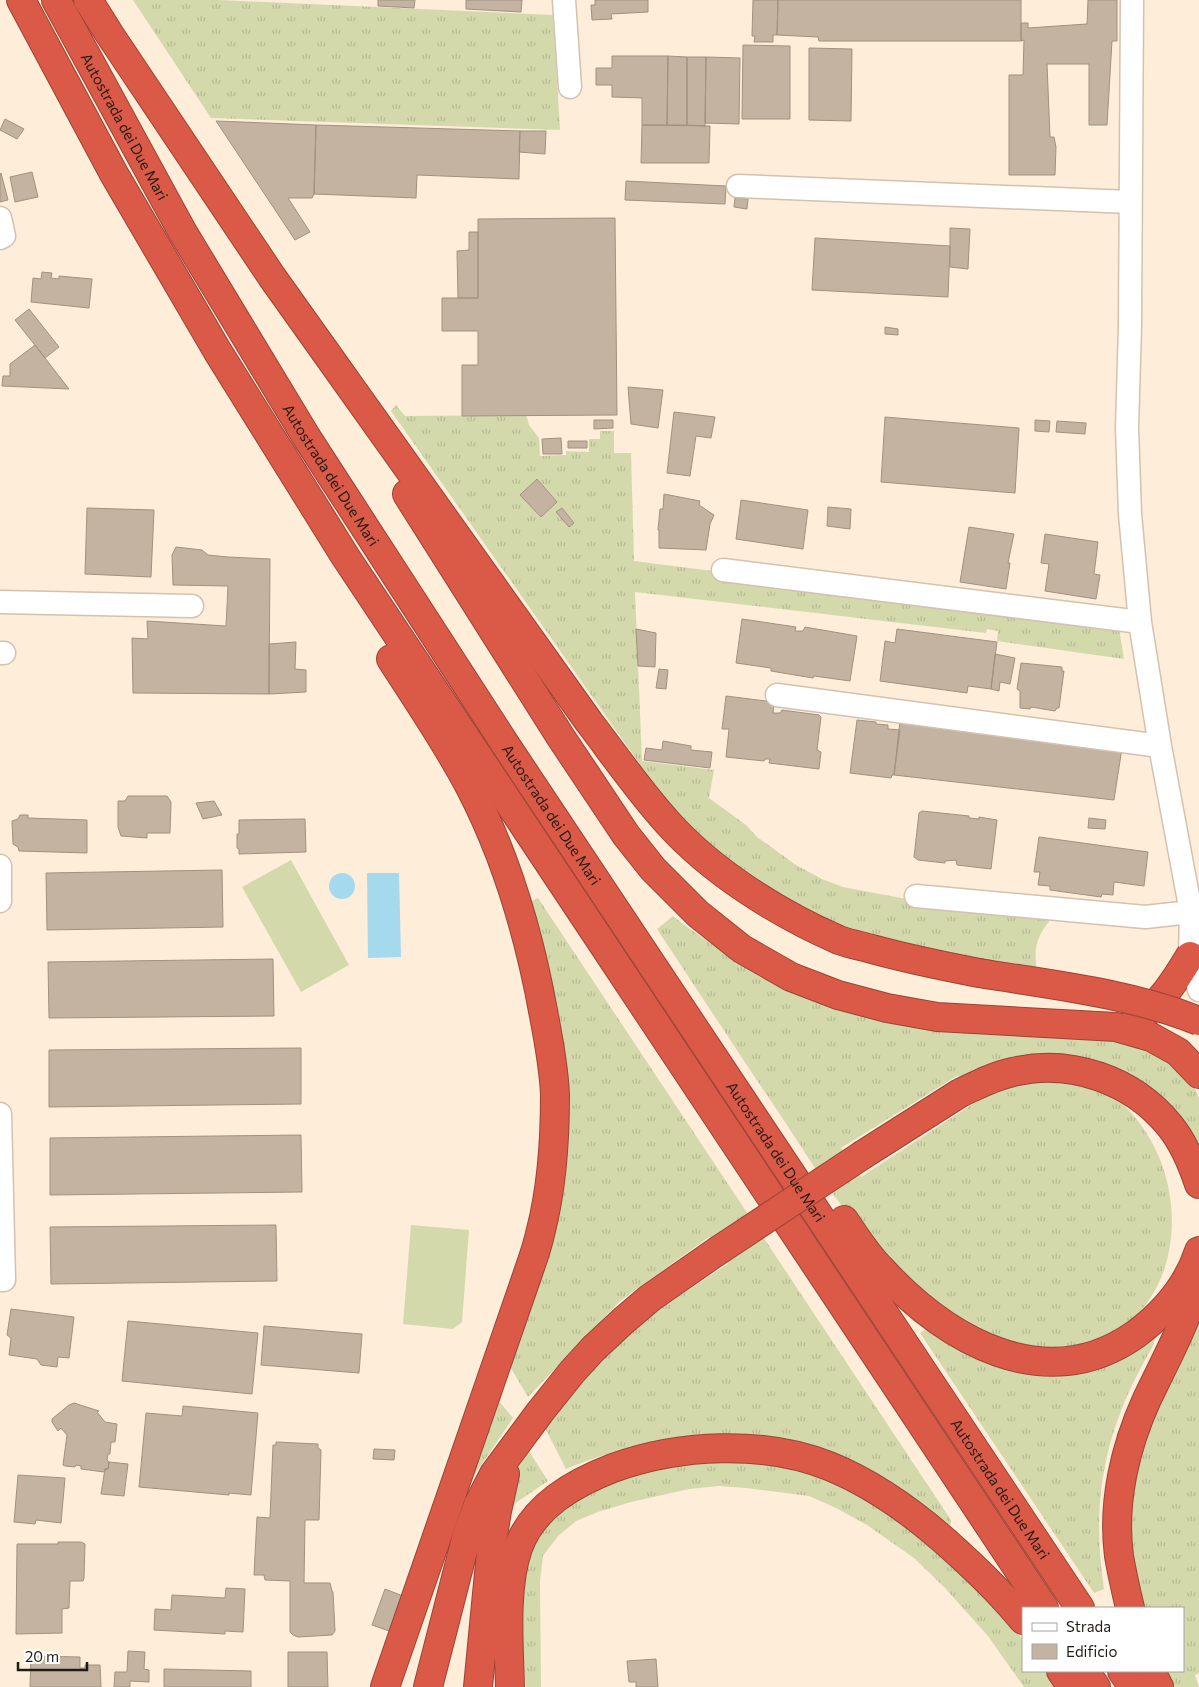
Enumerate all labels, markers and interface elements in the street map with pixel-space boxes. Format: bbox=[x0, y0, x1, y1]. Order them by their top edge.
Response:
street label: Autostrada dei Due Mari bbox=[78, 50, 172, 203]
street label: Autostrada dei Due Mari bbox=[279, 400, 383, 549]
street label: Autostrada dei Due Mari bbox=[499, 741, 605, 888]
street label: Autostrada dei Due Mari bbox=[723, 1078, 829, 1225]
street label: Autostrada dei Due Mari bbox=[947, 1415, 1054, 1562]
legend bbox=[1022, 1607, 1184, 1672]
text: Strada bbox=[1066, 1617, 1111, 1635]
scale bar bbox=[18, 1640, 86, 1672]
text: Edificio bbox=[1066, 1642, 1117, 1660]
text: 20 m bbox=[25, 1647, 59, 1665]

